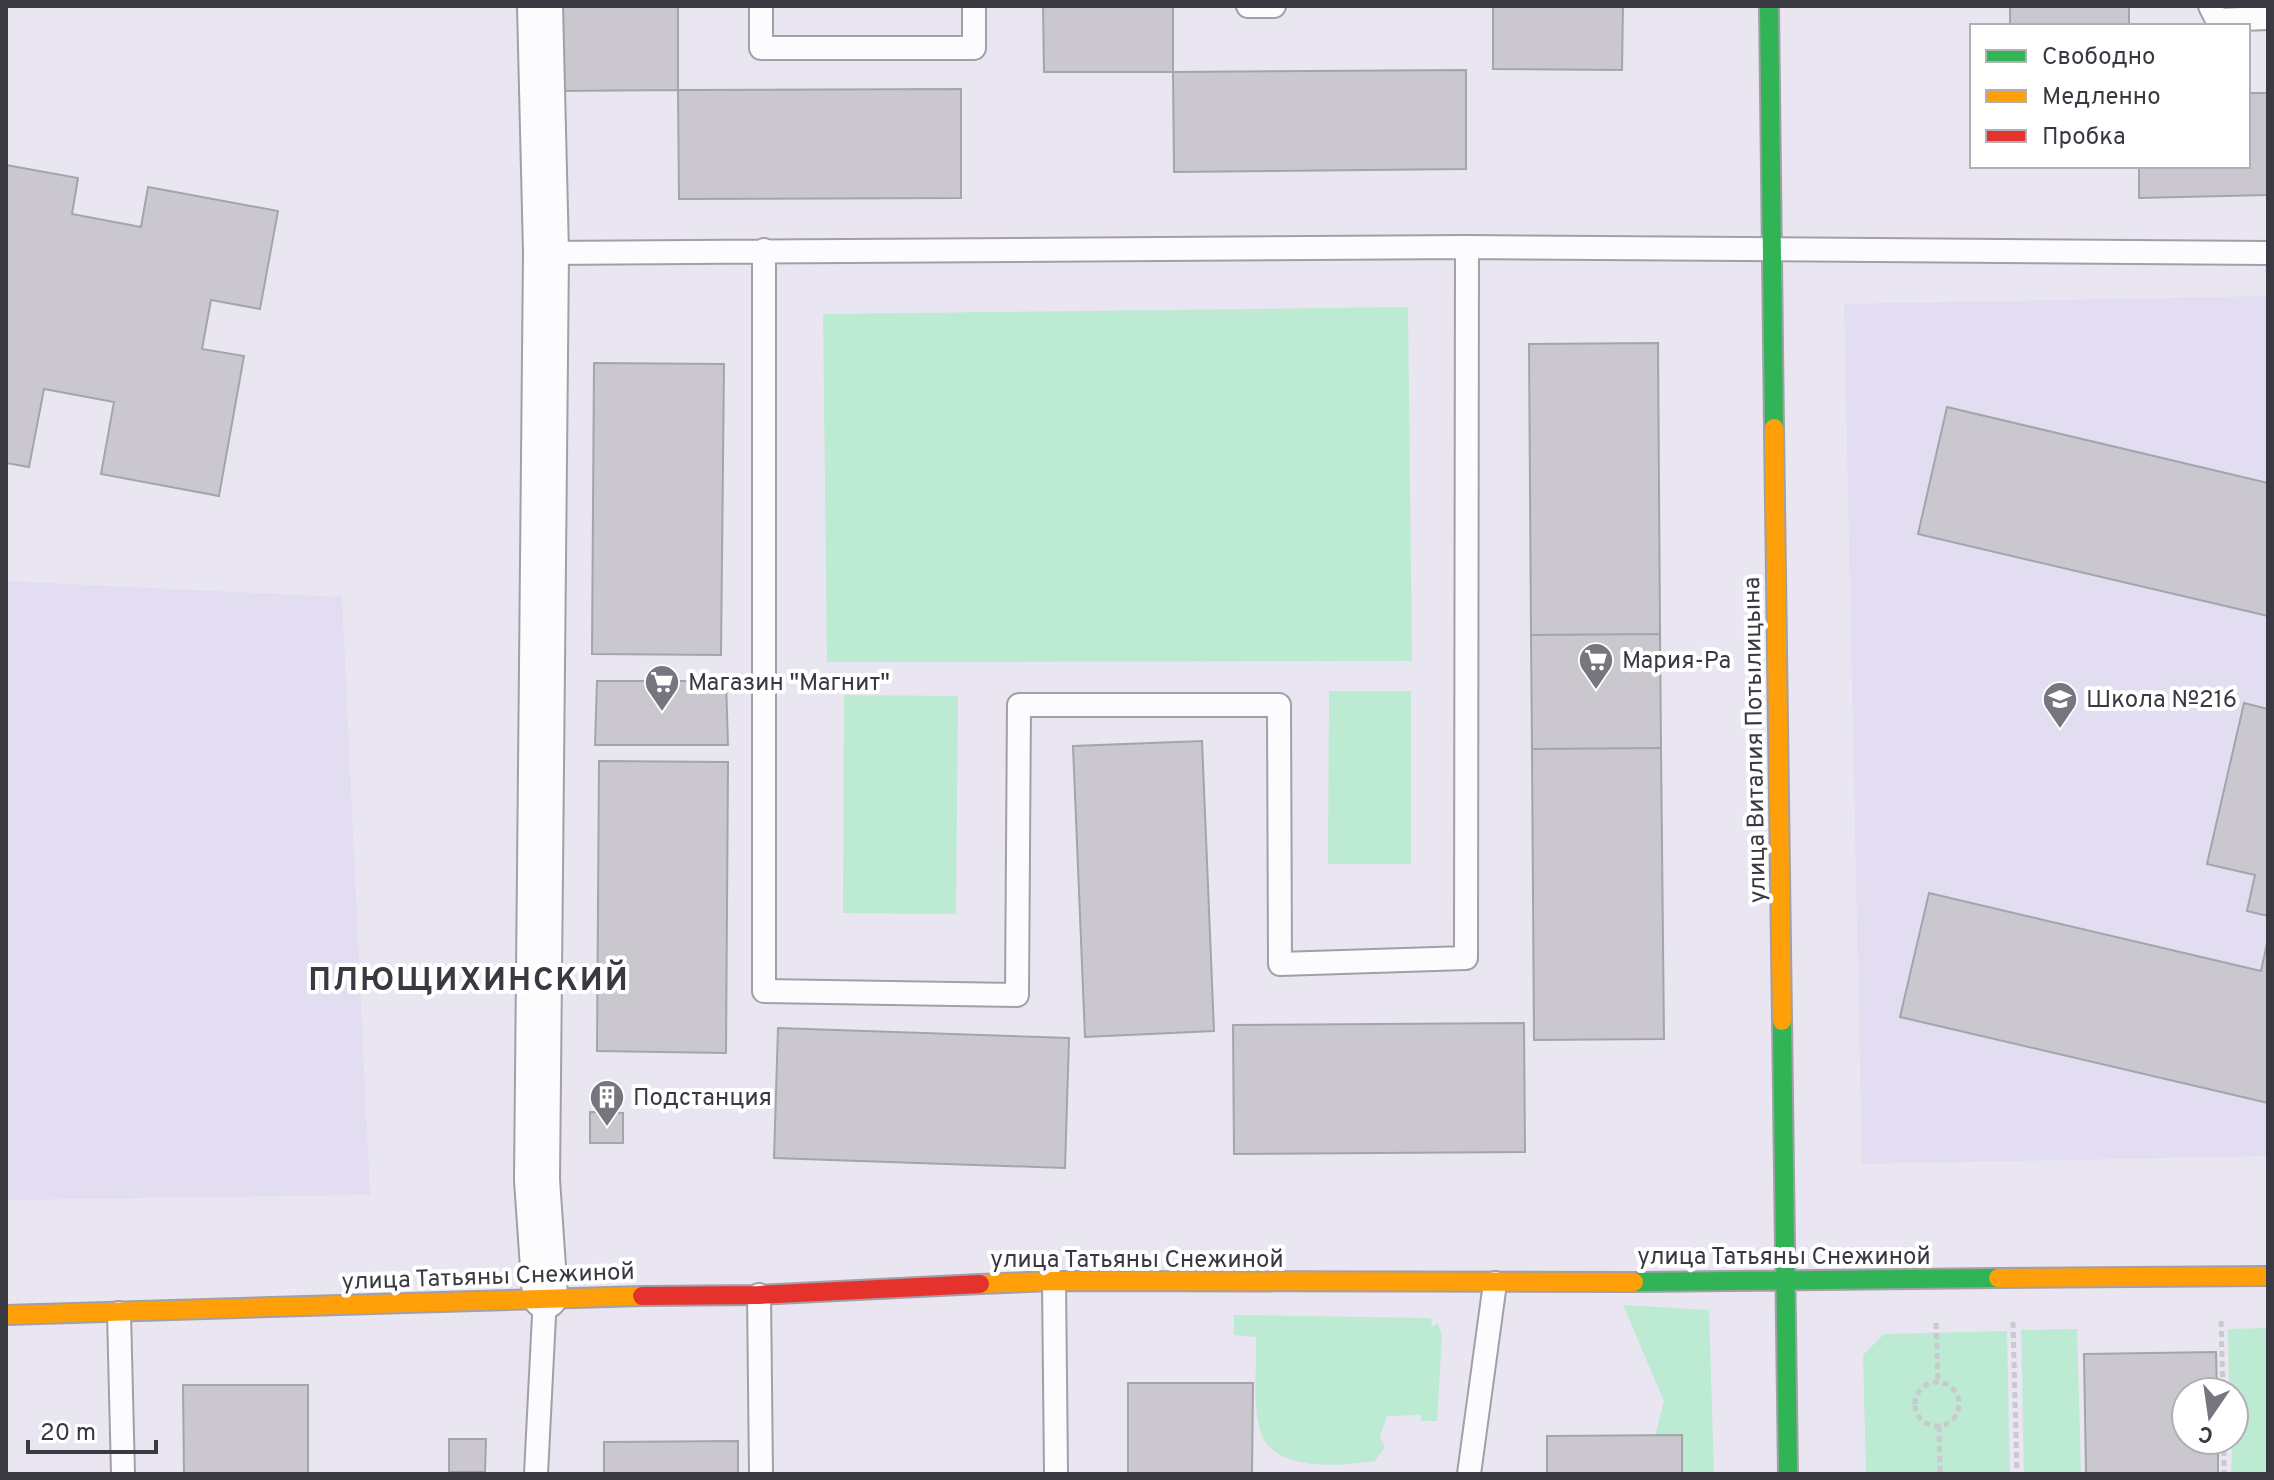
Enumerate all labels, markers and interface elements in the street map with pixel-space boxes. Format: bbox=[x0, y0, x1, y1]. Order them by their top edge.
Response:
legend bbox=[1970, 24, 2250, 168]
text: Свободно bbox=[2042, 43, 2155, 73]
text: Медленно bbox=[2042, 83, 2161, 113]
text: Пробка bbox=[2042, 123, 2126, 153]
street label: улица Виталия Потылицына bbox=[1738, 577, 1774, 903]
supermarket icon: Мария-Ра bbox=[1577, 641, 1615, 691]
place label: Мария-Ра bbox=[1622, 647, 1731, 677]
supermarket icon: Магазин "Магнит" bbox=[643, 663, 681, 713]
place label: Магазин "Магнит" bbox=[688, 669, 890, 699]
school or university icon: Школа №216 bbox=[2041, 680, 2079, 730]
place label: Школа №216 bbox=[2086, 686, 2237, 716]
district label: ПЛЮЩИХИНСКИЙ bbox=[308, 959, 630, 1002]
building icon: Подстанция bbox=[588, 1078, 626, 1128]
place label: Подстанция bbox=[633, 1084, 772, 1114]
street label: улица Татьяны Снежиной bbox=[1637, 1243, 1931, 1273]
street label: улица Татьяны Снежиной bbox=[990, 1246, 1284, 1276]
street label: улица Татьяны Снежиной bbox=[341, 1258, 635, 1298]
north arrow bbox=[2170, 1376, 2250, 1456]
scale bar bbox=[28, 1404, 156, 1454]
text: С bbox=[2196, 1418, 2216, 1448]
text: 20 m bbox=[40, 1419, 96, 1449]

